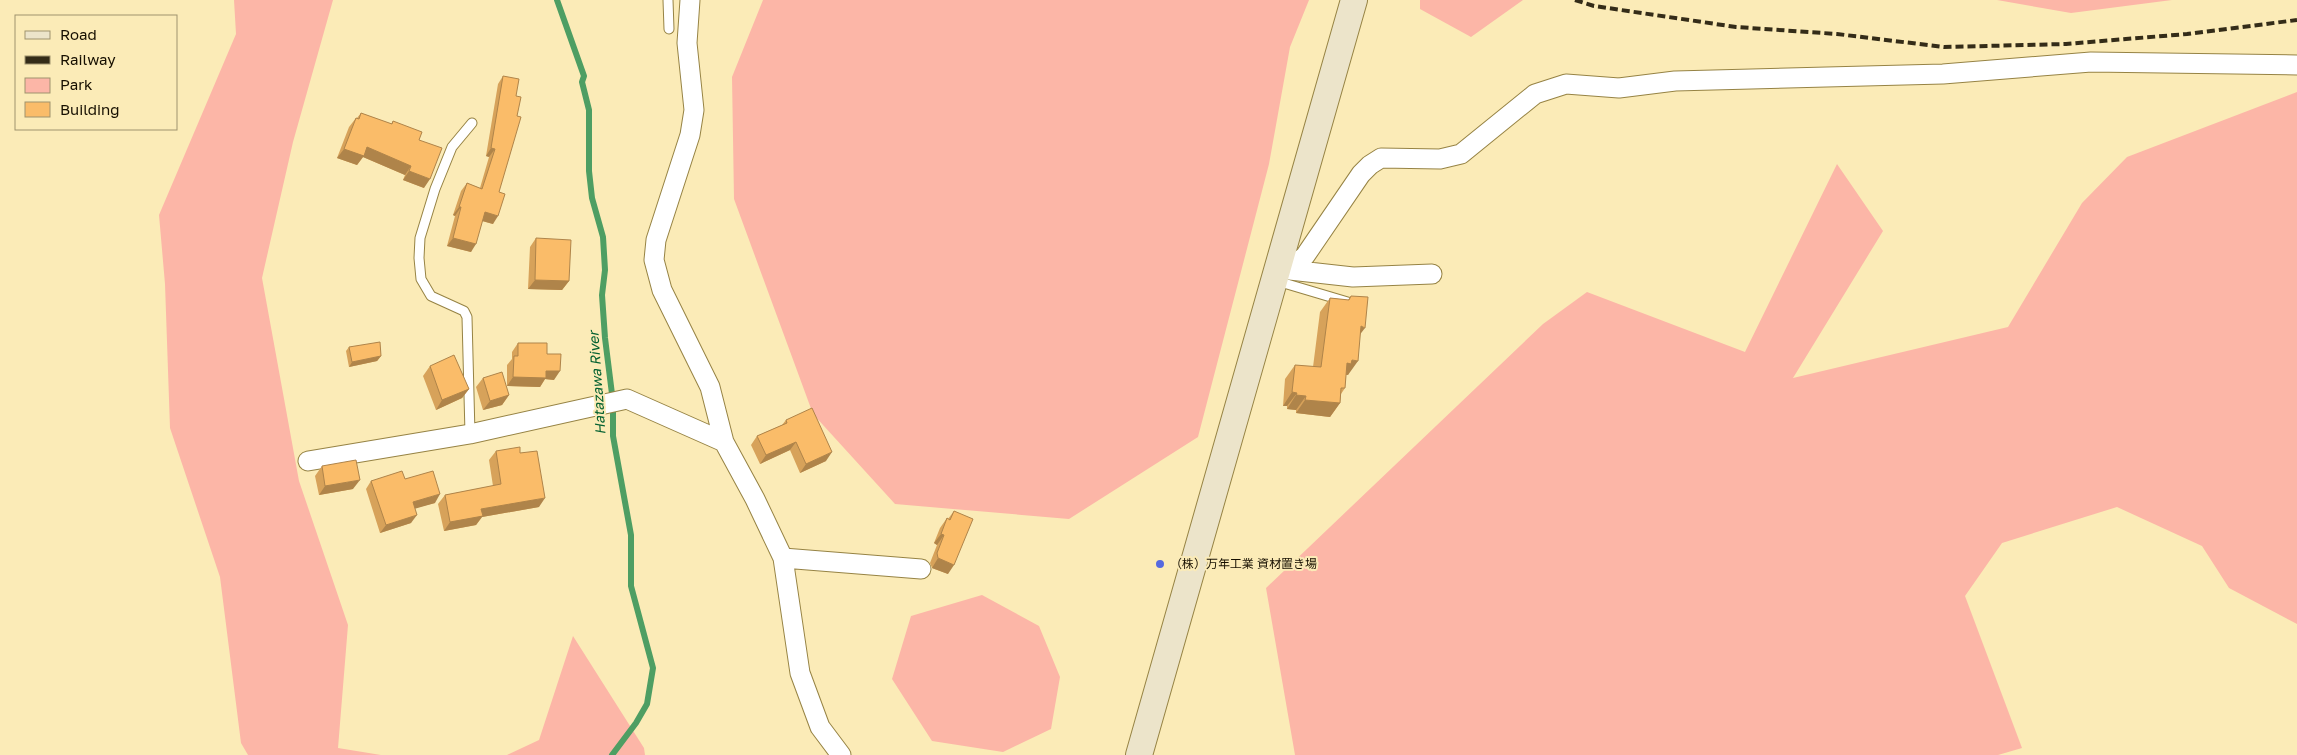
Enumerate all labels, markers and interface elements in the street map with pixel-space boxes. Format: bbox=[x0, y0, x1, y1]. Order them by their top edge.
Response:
legend bbox=[15, 15, 178, 130]
text: Road bbox=[60, 25, 97, 43]
text: Railway bbox=[60, 50, 116, 68]
text: Park bbox=[60, 75, 93, 93]
text: Building bbox=[60, 100, 120, 118]
water label: Hatazawa River bbox=[584, 328, 609, 435]
place label: （株）万年工業 資材置き場 bbox=[1170, 556, 1317, 571]
marker: （株）万年工業 資材置き場 bbox=[1154, 558, 1166, 570]

